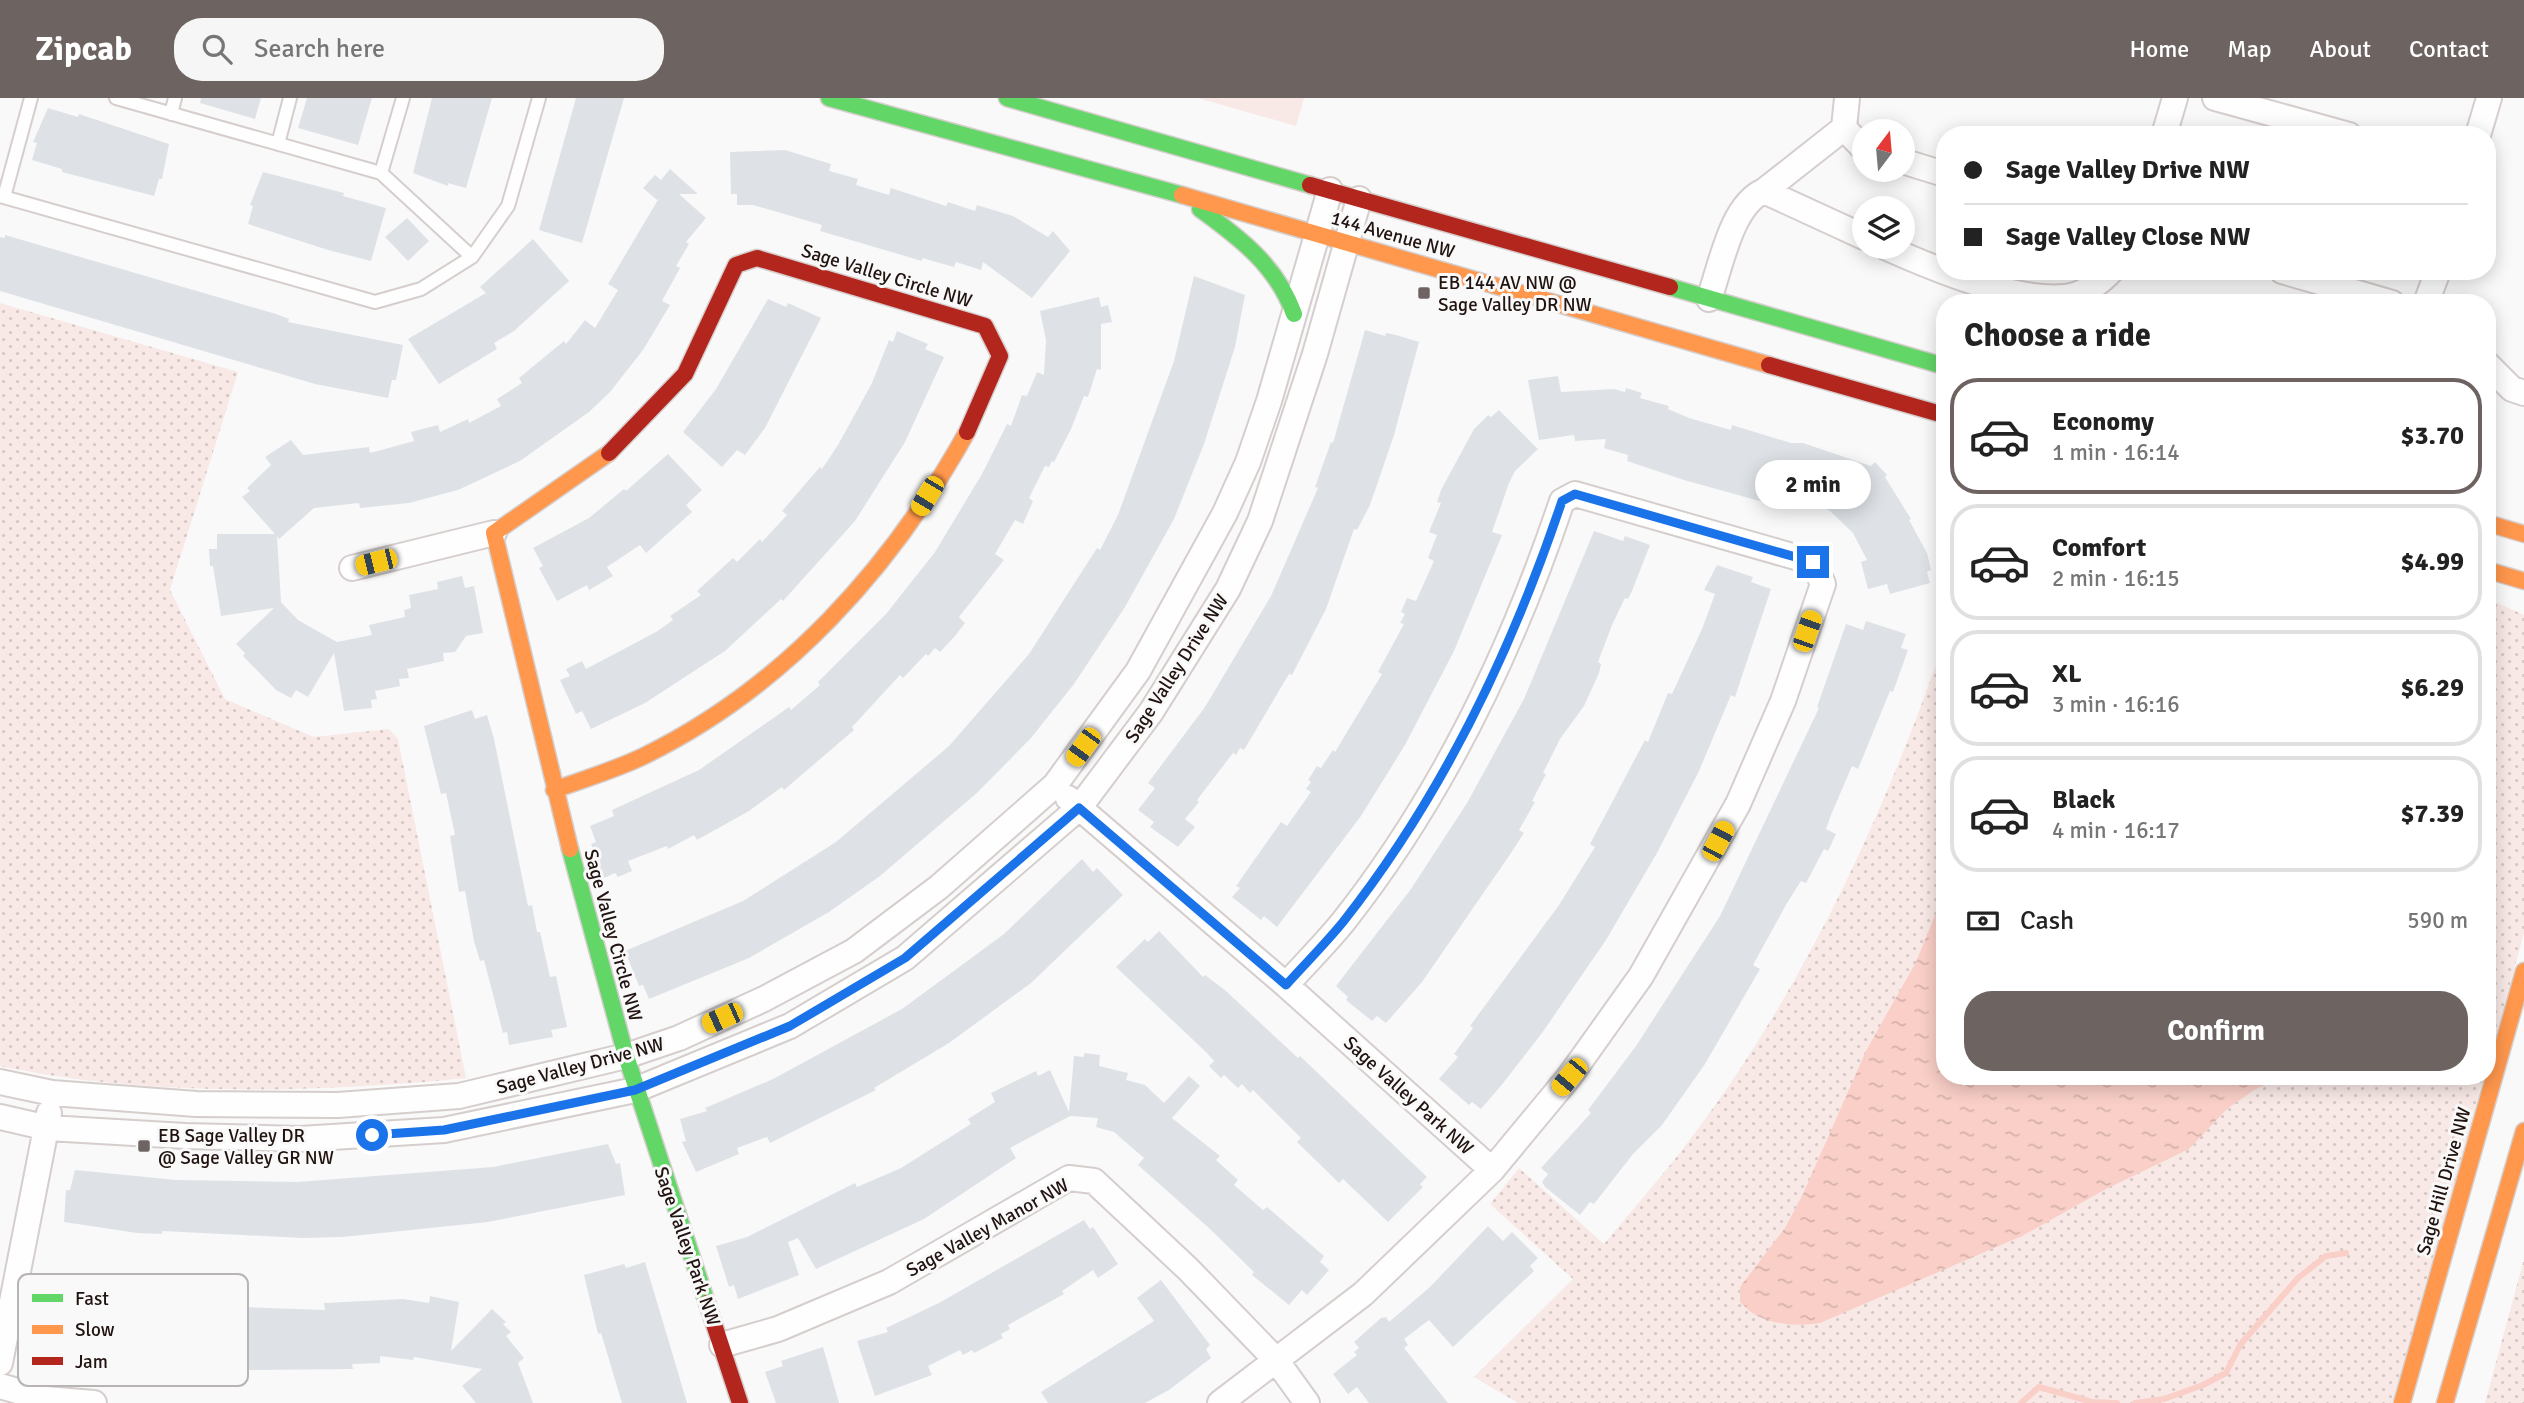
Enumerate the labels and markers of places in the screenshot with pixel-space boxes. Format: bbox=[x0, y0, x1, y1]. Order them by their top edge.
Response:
place label: EB 144 AV NW @ Sage Valley DR NW bbox=[1438, 271, 1592, 317]
marker: EB 144 AV NW @ Sage Valley DR NW bbox=[1416, 285, 1432, 301]
place label: EB Sage Valley DR @ Sage Valley GR NW bbox=[158, 1124, 334, 1170]
marker: EB Sage Valley DR @ Sage Valley GR NW bbox=[136, 1138, 152, 1154]

